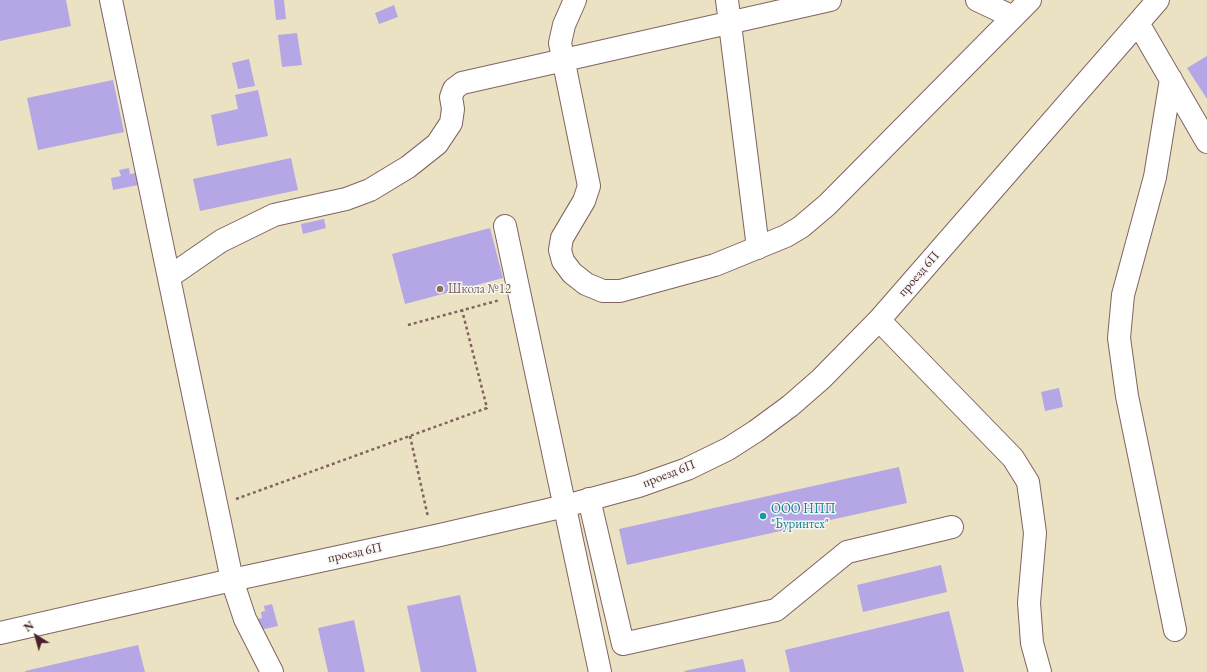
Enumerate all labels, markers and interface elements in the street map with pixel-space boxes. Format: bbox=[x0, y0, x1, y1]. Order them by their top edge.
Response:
street label: проезд 6П bbox=[895, 248, 943, 300]
place label: Школа №12 bbox=[448, 281, 511, 297]
marker: Школа №12 bbox=[435, 284, 445, 294]
street label: проезд 6П bbox=[640, 457, 698, 491]
place label: ООО НПП "Буринтех" bbox=[771, 501, 835, 532]
marker: ООО НПП "Буринтех" bbox=[758, 511, 768, 521]
street label: проезд 6П bbox=[326, 540, 384, 566]
north arrow bbox=[16, 616, 56, 656]
text: N bbox=[21, 618, 37, 635]

